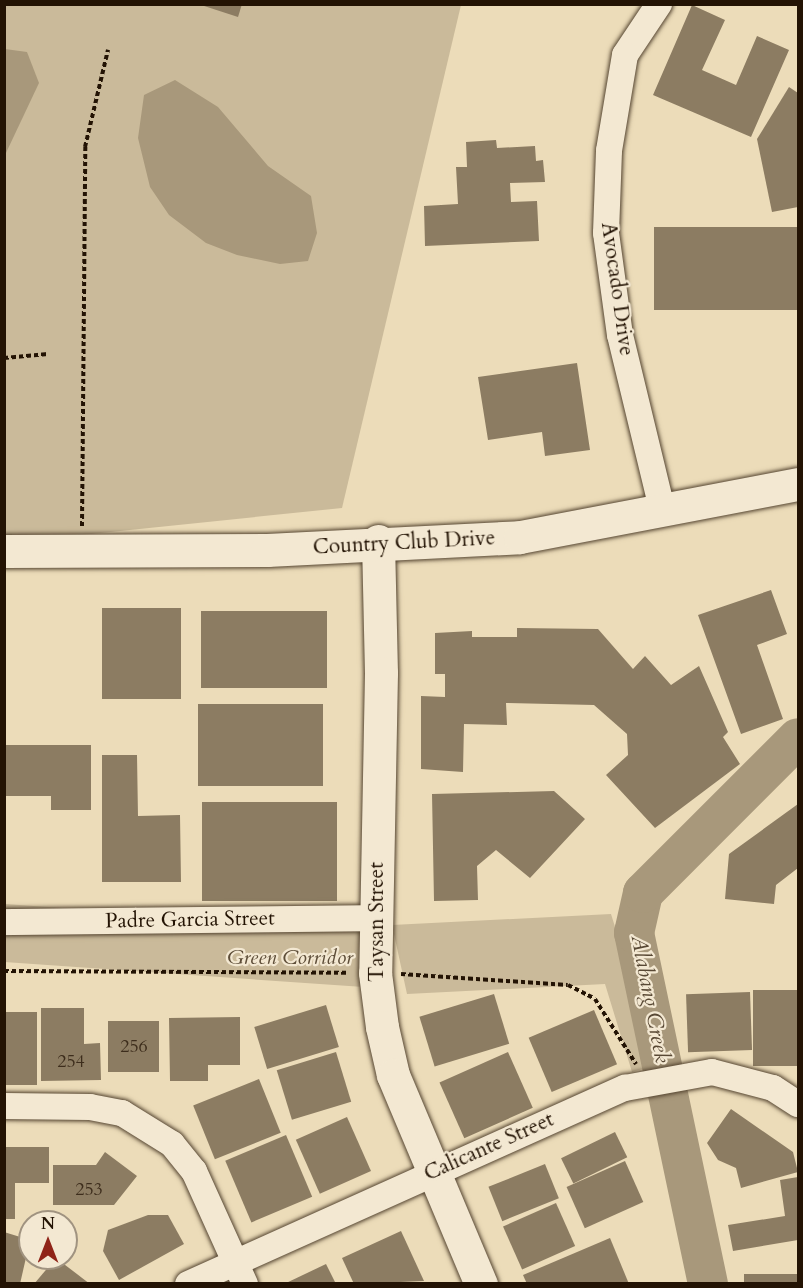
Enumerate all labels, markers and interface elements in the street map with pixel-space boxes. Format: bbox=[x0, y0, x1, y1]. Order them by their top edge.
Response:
street label: Avocado Drive bbox=[595, 221, 639, 357]
street label: Country Club Drive bbox=[312, 526, 496, 560]
street label: Taysan Street bbox=[364, 862, 390, 982]
street label: Padre Garcia Street bbox=[105, 906, 275, 934]
water label: Alabang Creek bbox=[625, 933, 675, 1065]
park label: Green Corridor bbox=[227, 945, 353, 971]
house number: 256 bbox=[120, 1036, 148, 1058]
house number: 254 bbox=[57, 1051, 85, 1073]
street label: Calicante Street bbox=[420, 1107, 558, 1187]
house number: 253 bbox=[75, 1179, 103, 1201]
north arrow bbox=[18, 1210, 78, 1270]
text: N bbox=[41, 1213, 55, 1235]

